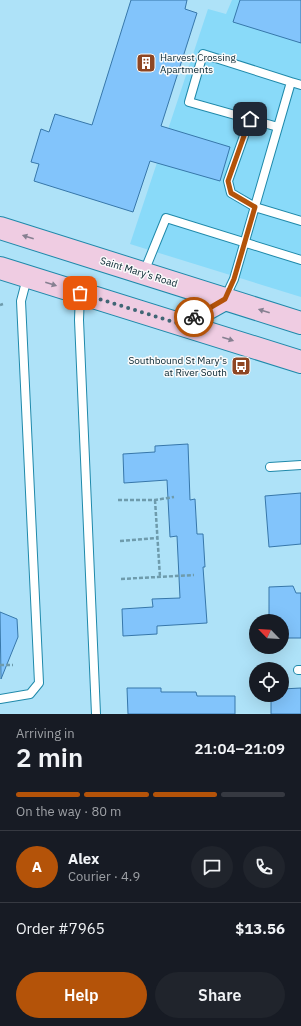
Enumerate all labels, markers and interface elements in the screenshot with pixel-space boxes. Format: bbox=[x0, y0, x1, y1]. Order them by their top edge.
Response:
place label: Harvest Crossing Apartments bbox=[160, 51, 236, 76]
building icon: Harvest Crossing Apartments bbox=[135, 52, 157, 74]
pin bbox=[233, 102, 267, 136]
icon: home bbox=[239, 108, 261, 130]
one-way arrow bbox=[21, 234, 33, 240]
street label: Saint Mary’s Road bbox=[99, 254, 179, 290]
pin bbox=[63, 276, 97, 310]
one-way arrow bbox=[45, 281, 57, 287]
icon: bag bbox=[69, 282, 91, 304]
courier bbox=[174, 297, 214, 337]
icon: bike bbox=[183, 306, 205, 328]
one-way arrow bbox=[257, 308, 269, 314]
one-way arrow bbox=[222, 336, 234, 342]
place label: Southbound St Mary's at River South bbox=[128, 354, 227, 379]
bus stop icon: Southbound St Mary's at River South bbox=[230, 355, 252, 377]
north arrow bbox=[249, 614, 289, 654]
map controls bbox=[249, 614, 289, 702]
button: locate bbox=[249, 662, 289, 702]
text: Arriving in bbox=[16, 725, 75, 742]
text: 21:04–21:09 bbox=[195, 739, 285, 758]
text: 2 min bbox=[16, 740, 83, 774]
text: On the way · 80 m bbox=[16, 803, 121, 820]
button: chat bbox=[191, 846, 233, 888]
button: phone bbox=[243, 846, 285, 888]
text: Alex bbox=[68, 849, 99, 868]
text: A bbox=[32, 857, 42, 876]
text: Courier · 4.9 bbox=[68, 868, 140, 885]
text: Order #7965 bbox=[16, 919, 105, 938]
text: $13.56 bbox=[235, 919, 285, 938]
button: Help bbox=[16, 972, 147, 1018]
button: Share bbox=[155, 972, 285, 1018]

